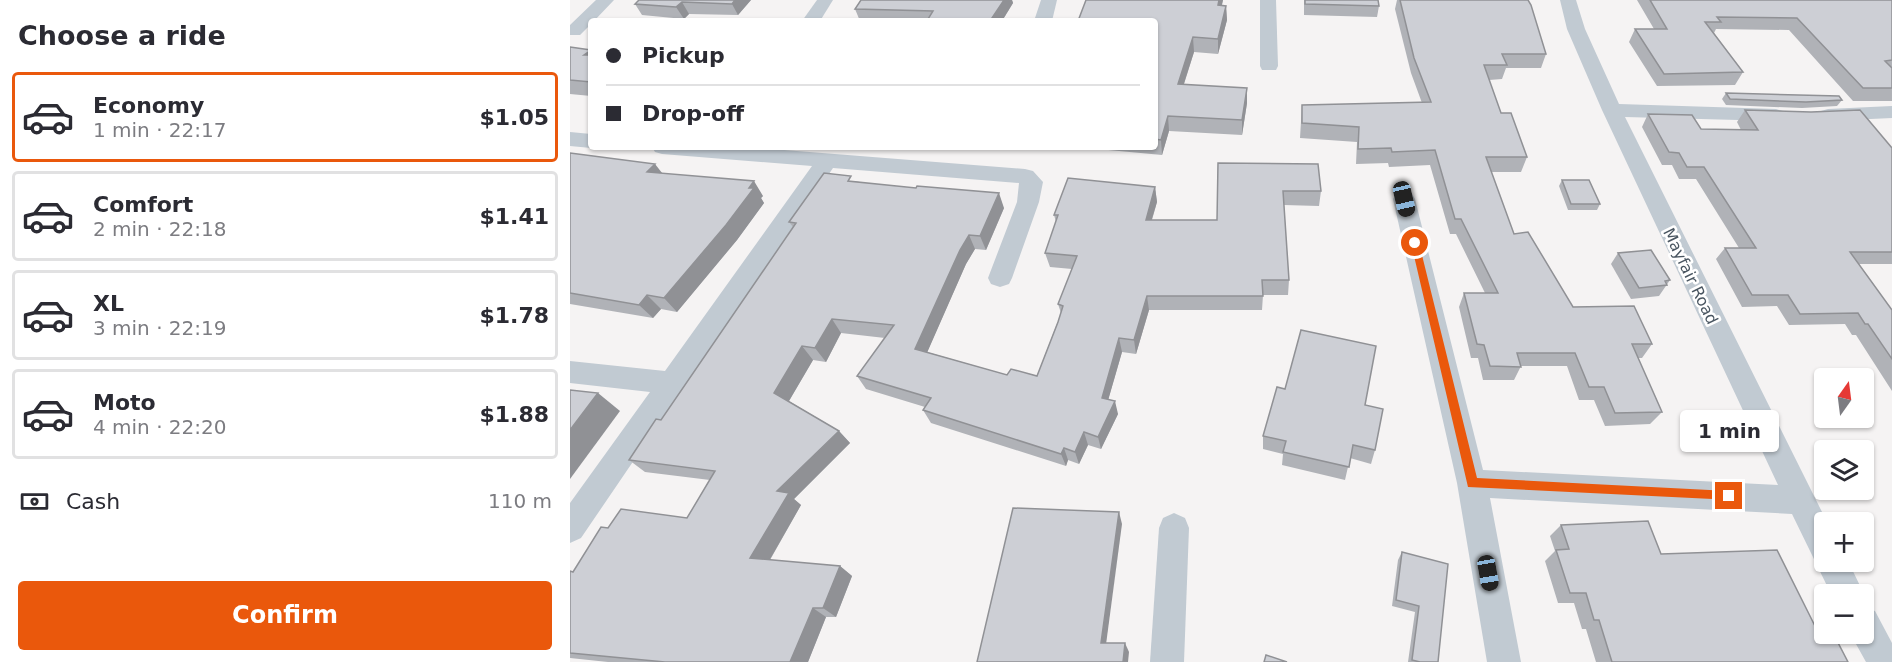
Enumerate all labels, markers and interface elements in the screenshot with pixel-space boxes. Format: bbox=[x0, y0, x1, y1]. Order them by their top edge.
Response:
text: Choose a ride bbox=[18, 20, 226, 51]
text: Pickup bbox=[642, 43, 725, 68]
icon: car bbox=[21, 90, 75, 144]
text: Economy bbox=[93, 93, 204, 118]
text: Drop-off bbox=[642, 101, 744, 126]
text: $1.05 bbox=[479, 105, 549, 130]
text: 1 min · 22:17 bbox=[93, 118, 227, 142]
car bbox=[1391, 179, 1417, 219]
icon: car bbox=[21, 189, 75, 243]
text: Comfort bbox=[93, 192, 193, 217]
text: $1.41 bbox=[479, 204, 549, 229]
text: 2 min · 22:18 bbox=[93, 217, 227, 241]
street label: Mayfair Road bbox=[1659, 225, 1722, 327]
route start bbox=[1401, 229, 1428, 256]
icon: car bbox=[21, 288, 75, 342]
text: XL bbox=[93, 291, 124, 316]
text: $1.78 bbox=[479, 303, 549, 328]
text: 3 min · 22:19 bbox=[93, 316, 227, 340]
north arrow bbox=[1814, 368, 1874, 428]
map controls bbox=[1814, 368, 1874, 644]
icon: car bbox=[21, 387, 75, 441]
text: Moto bbox=[93, 390, 156, 415]
text: $1.88 bbox=[479, 402, 549, 427]
callout: 1 min bbox=[1680, 409, 1778, 451]
text: 4 min · 22:20 bbox=[93, 415, 227, 439]
text: 1 min bbox=[1698, 419, 1761, 443]
button: layers bbox=[1814, 440, 1874, 500]
route end bbox=[1715, 482, 1742, 509]
icon: cash bbox=[18, 485, 51, 518]
text: Cash bbox=[66, 489, 120, 514]
text: 110 m bbox=[488, 489, 552, 513]
button: + bbox=[1814, 512, 1874, 572]
car bbox=[1476, 554, 1500, 592]
button: Confirm bbox=[18, 581, 552, 650]
button: − bbox=[1814, 584, 1874, 644]

